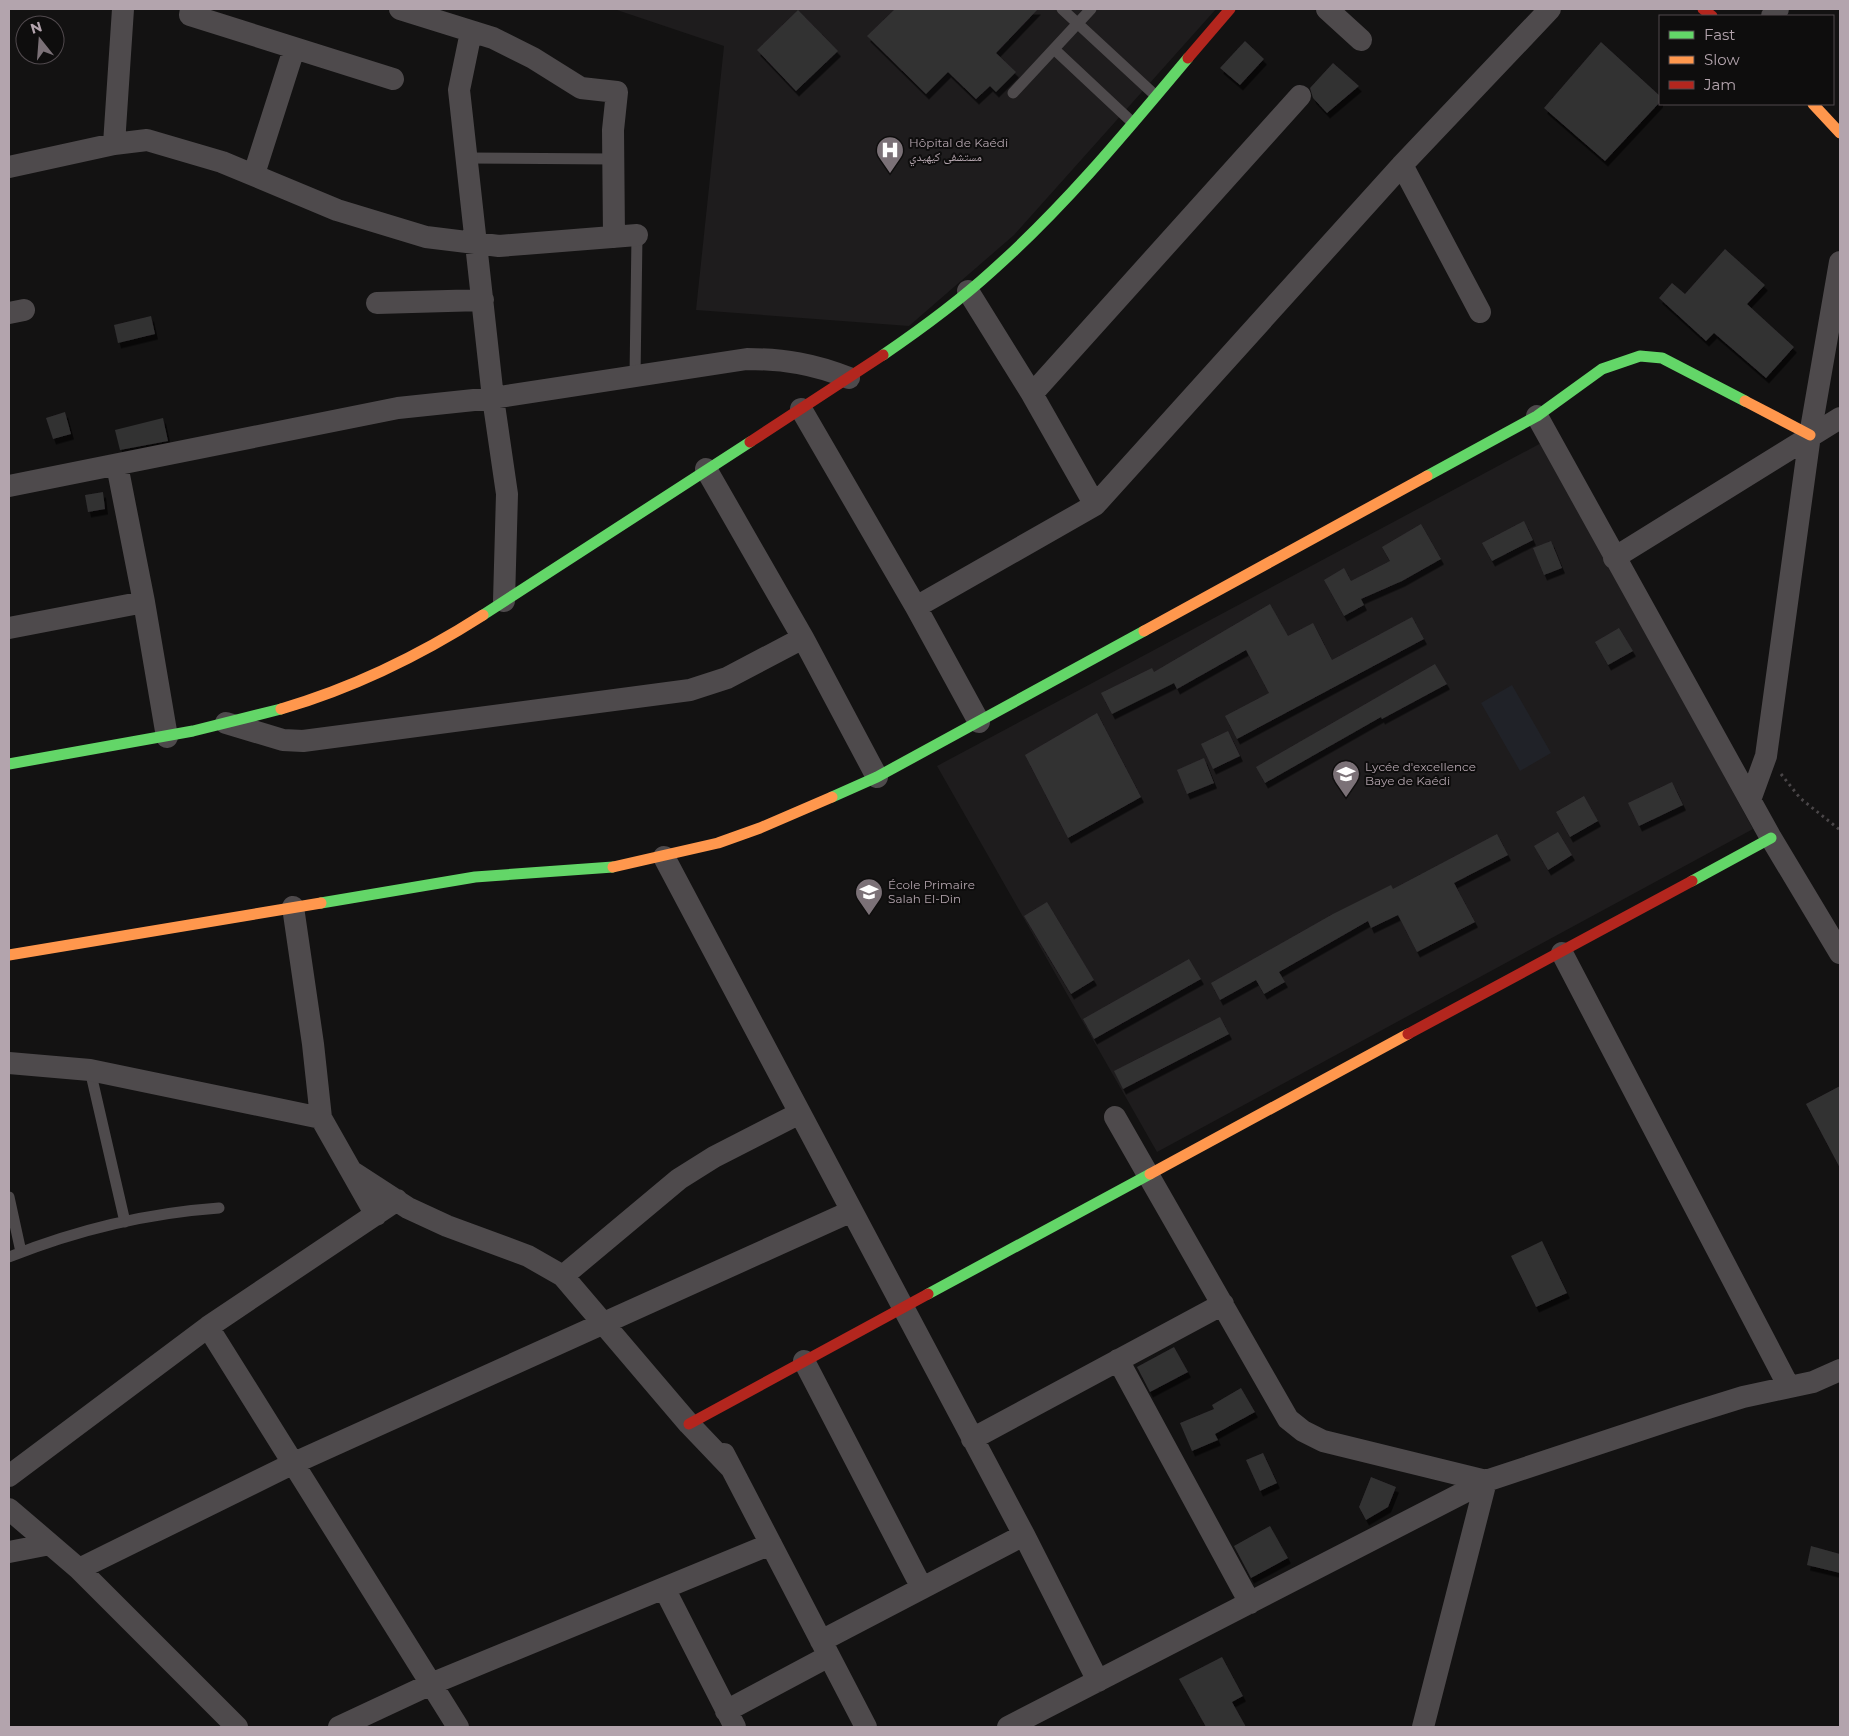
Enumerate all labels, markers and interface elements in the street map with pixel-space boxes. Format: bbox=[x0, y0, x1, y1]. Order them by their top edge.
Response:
north arrow bbox=[15, 15, 65, 65]
legend bbox=[1659, 15, 1834, 105]
text: N bbox=[28, 17, 44, 38]
text: Fast bbox=[1704, 25, 1735, 44]
text: Slow bbox=[1704, 50, 1740, 69]
text: Jam bbox=[1703, 75, 1736, 94]
hospital icon: Hôpital de Kaédi مستشفى كيهيدي bbox=[875, 135, 905, 174]
place label: Hôpital de Kaédi مستشفى كيهيدي bbox=[909, 135, 1008, 167]
school or university icon: Lycée d'excellence Baye de Kaédi bbox=[1331, 759, 1361, 798]
place label: Lycée d'excellence Baye de Kaédi bbox=[1365, 759, 1476, 788]
school or university icon: École Primaire Salah El-Din bbox=[854, 877, 884, 916]
place label: École Primaire Salah El-Din bbox=[888, 877, 975, 906]

